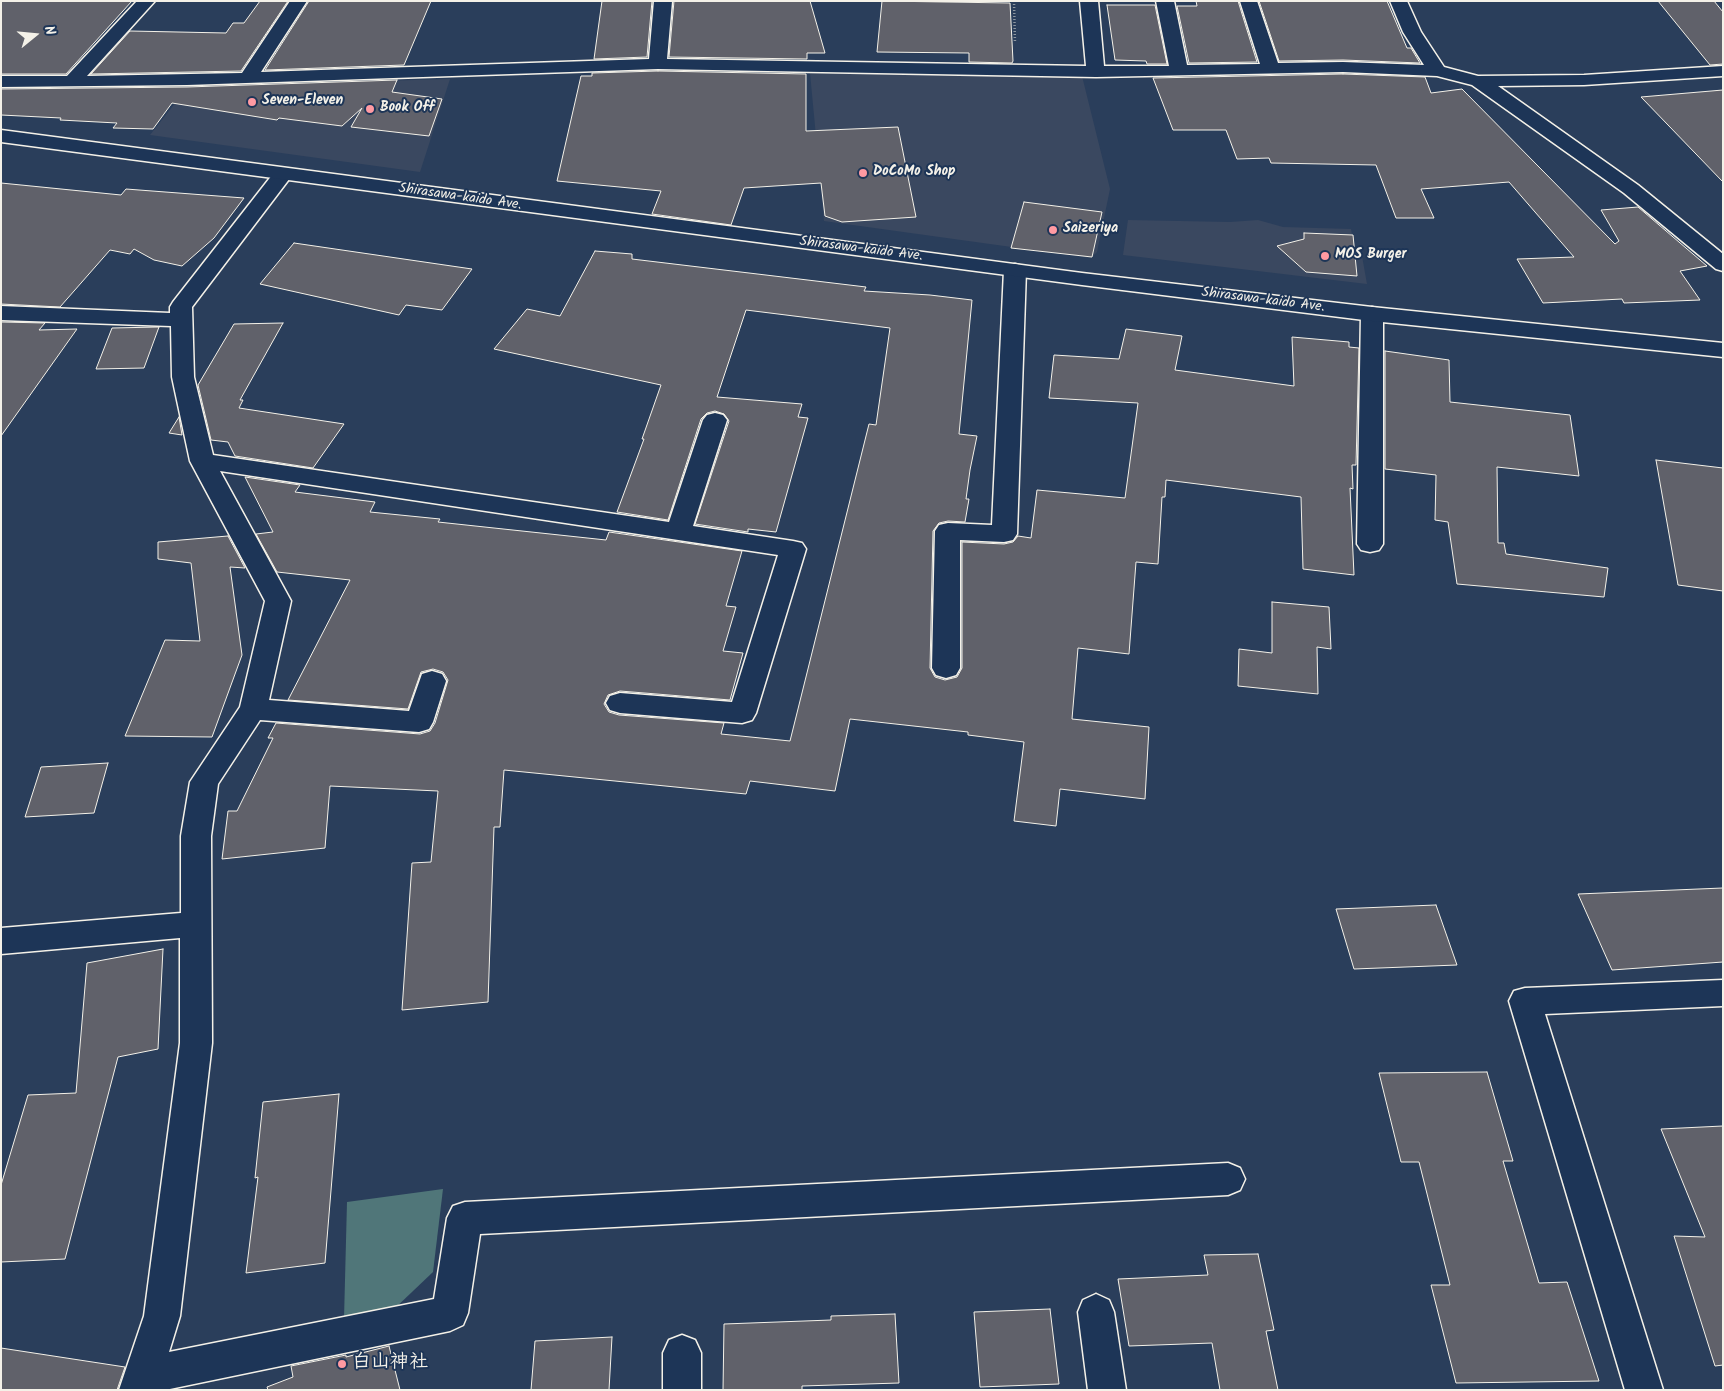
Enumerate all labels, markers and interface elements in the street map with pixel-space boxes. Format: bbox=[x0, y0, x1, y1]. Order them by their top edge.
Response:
north arrow bbox=[10, 10, 60, 60]
text: N bbox=[38, 23, 61, 38]
place label: Seven-Eleven bbox=[262, 94, 343, 110]
marker: Seven-Eleven bbox=[246, 96, 258, 108]
place label: Book Off bbox=[380, 101, 435, 117]
marker: Book Off bbox=[364, 103, 376, 115]
place label: DoCoMo Shop bbox=[873, 165, 956, 181]
marker: DoCoMo Shop bbox=[857, 167, 869, 179]
street label: Shirasawa-kaido Ave. bbox=[398, 181, 522, 215]
place label: Saizeriya bbox=[1063, 222, 1118, 238]
marker: Saizeriya bbox=[1047, 224, 1059, 236]
street label: Shirasawa-kaido Ave. bbox=[799, 234, 923, 266]
place label: MOS Burger bbox=[1335, 248, 1407, 264]
marker: MOS Burger bbox=[1319, 250, 1331, 262]
street label: Shirasawa-kaido Ave. bbox=[1201, 285, 1325, 317]
place label: 白山神社 bbox=[352, 1353, 428, 1375]
marker: 白山神社 bbox=[336, 1358, 348, 1370]

